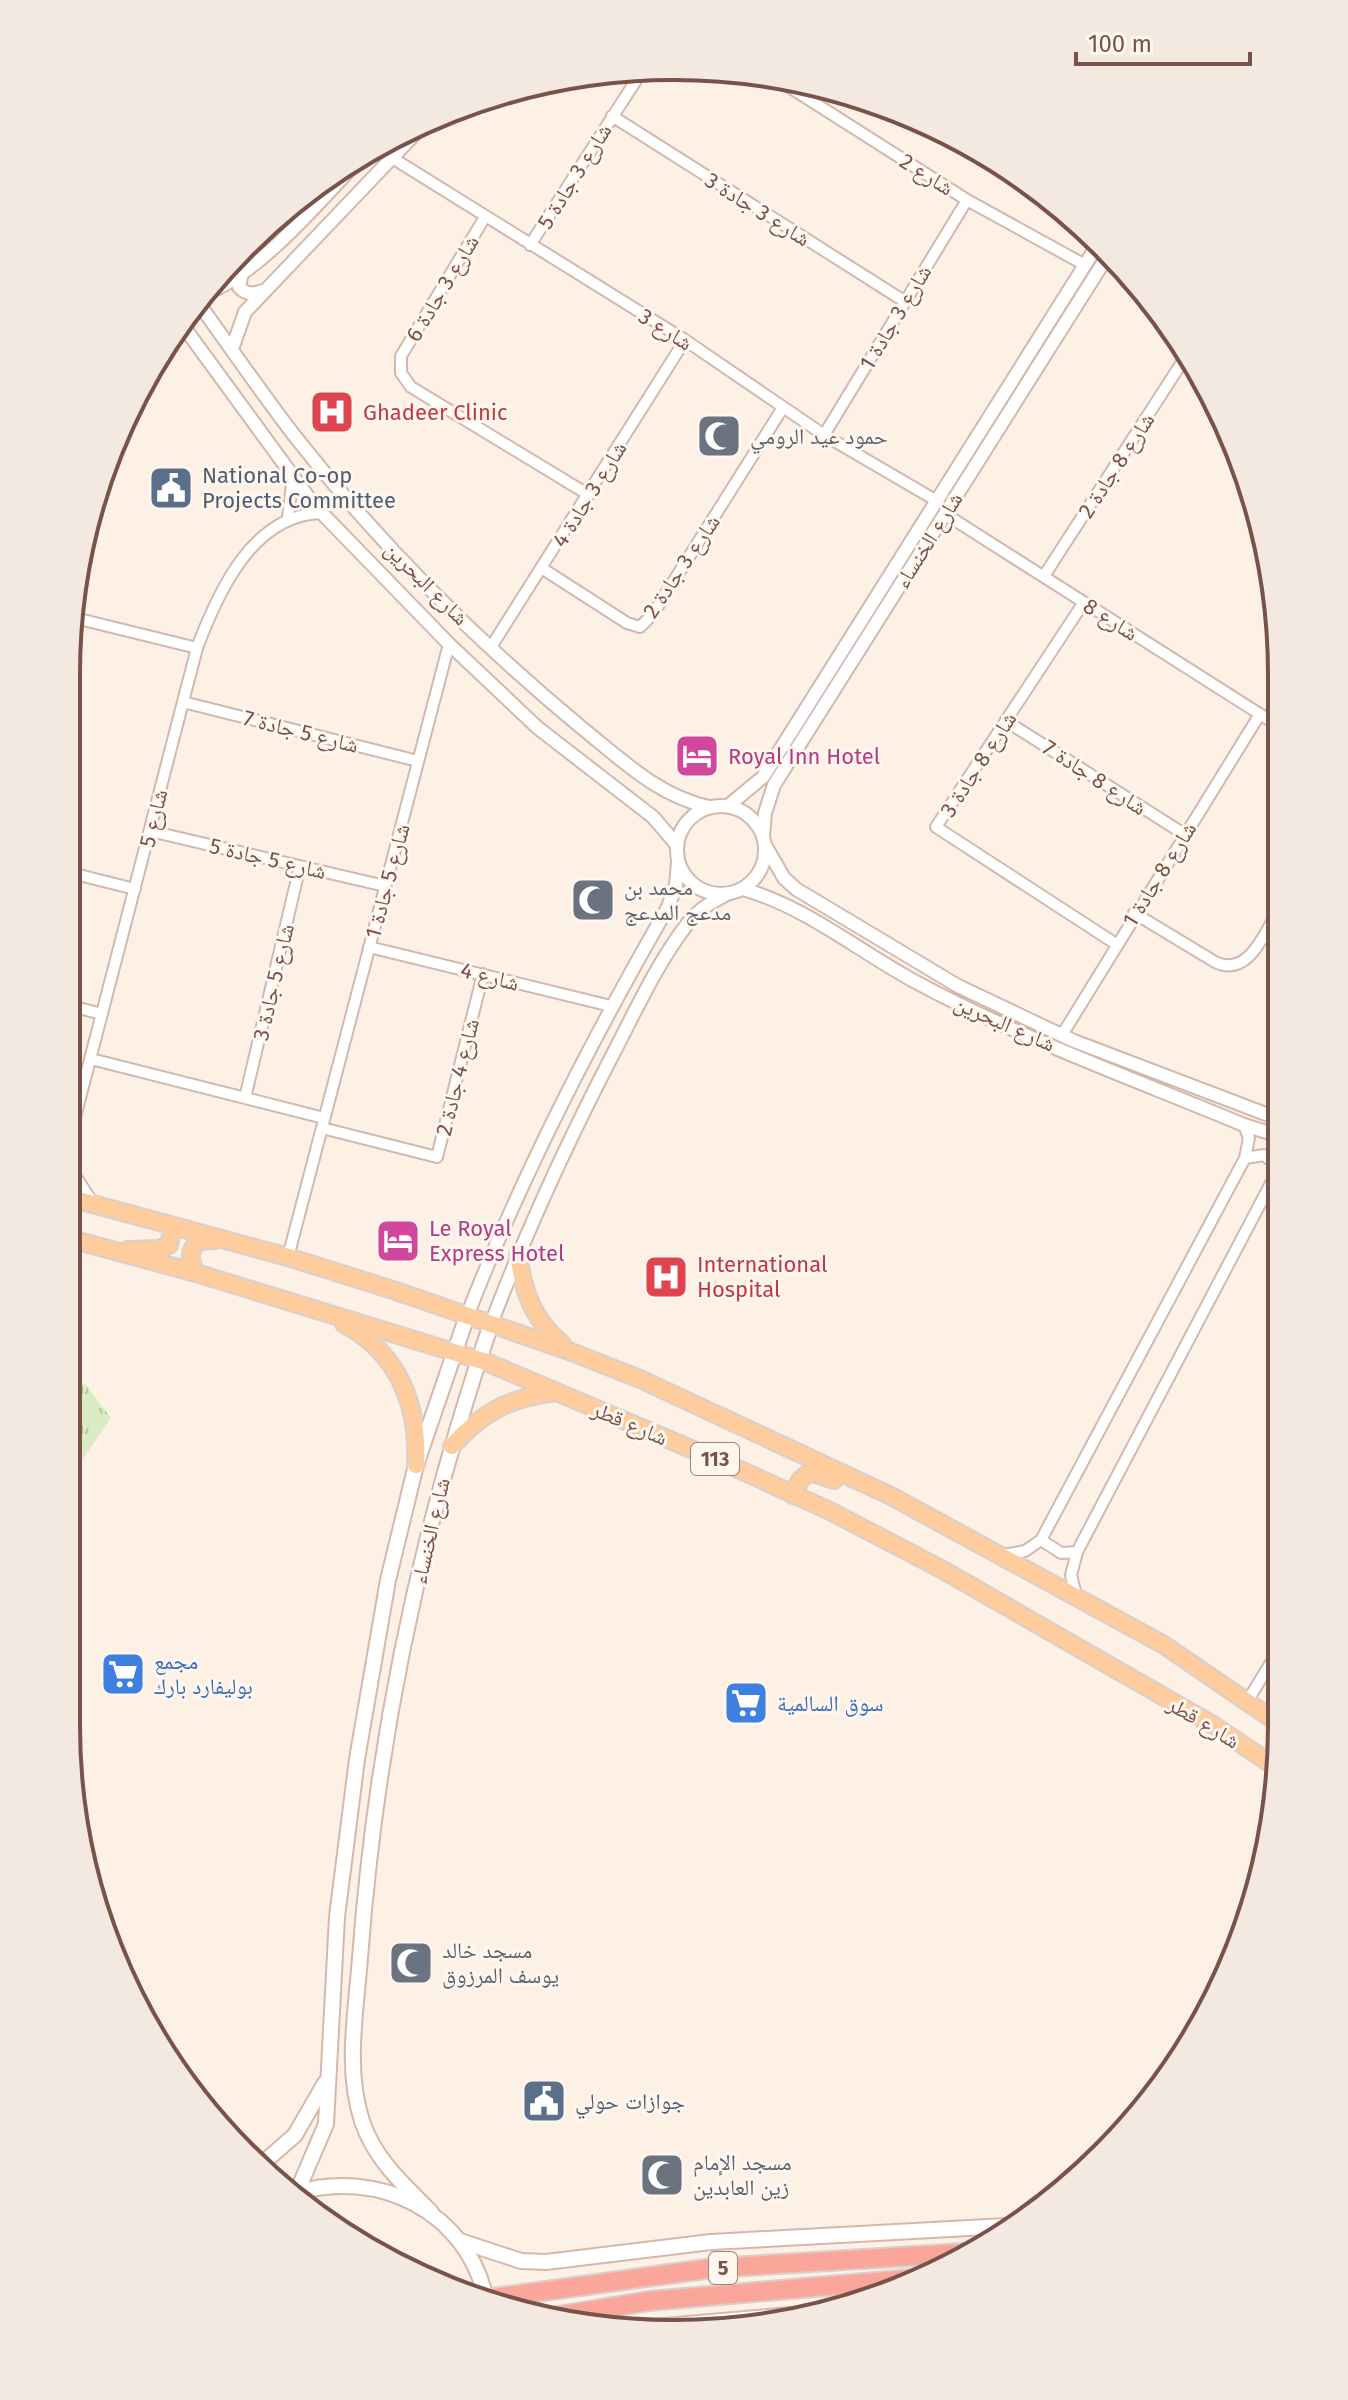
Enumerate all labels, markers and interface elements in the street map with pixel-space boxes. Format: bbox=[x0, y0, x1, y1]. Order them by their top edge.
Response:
scale bar bbox=[1076, 16, 1250, 66]
text: 100 m bbox=[1088, 30, 1152, 58]
street label: شارع 3 جادة 5 bbox=[531, 119, 617, 234]
street label: شارع 2 bbox=[895, 147, 959, 201]
street label: شارع 3 جادة 3 bbox=[700, 166, 815, 252]
street label: شارع 3 جادة 6 bbox=[400, 230, 485, 347]
street label: شارع 3 جادة 1 bbox=[854, 260, 937, 375]
street label: شارع 3 bbox=[634, 302, 698, 356]
hospital icon: Ghadeer Clinic bbox=[308, 388, 356, 436]
place label: Ghadeer Clinic bbox=[363, 399, 508, 426]
street label: شارع 8 جادة 2 bbox=[1072, 408, 1160, 523]
mosque icon: حمود عيد الرومي bbox=[695, 412, 743, 460]
place label: حمود عيد الرومي bbox=[750, 423, 888, 454]
street label: شارع 3 جادة 4 bbox=[546, 436, 633, 552]
place label: National Co-op Projects Committee bbox=[202, 462, 396, 514]
public building icon: National Co-op Projects Committee bbox=[147, 464, 195, 512]
street label: شارع الخنساء bbox=[888, 487, 969, 593]
street label: شارع 3 جادة 2 bbox=[637, 509, 726, 623]
street label: شارع البحرين bbox=[379, 536, 474, 631]
street label: شارع 8 bbox=[1078, 592, 1143, 647]
street label: شارع 5 جادة 7 bbox=[240, 704, 361, 759]
street label: شارع 8 جادة 3 bbox=[934, 707, 1022, 822]
hotel icon: Royal Inn Hotel bbox=[673, 732, 721, 780]
street label: شارع 8 جادة 7 bbox=[1038, 734, 1152, 821]
place label: Royal Inn Hotel bbox=[728, 743, 880, 770]
street label: شارع 5 bbox=[133, 786, 174, 850]
street label: شارع 8 جادة 1 bbox=[1117, 817, 1202, 932]
street label: شارع 5 جادة 1 bbox=[359, 821, 416, 941]
street label: شارع 5 جادة 5 bbox=[207, 832, 329, 885]
place label: محمد بن مدعج المدعج bbox=[624, 874, 731, 926]
mosque icon: محمد بن مدعج المدعج bbox=[569, 876, 617, 924]
street label: شارع 5 جادة 3 bbox=[247, 921, 300, 1043]
street label: شارع 4 bbox=[458, 956, 522, 997]
street label: شارع البحرين bbox=[950, 989, 1060, 1058]
street label: شارع 4 جادة 2 bbox=[430, 1016, 485, 1138]
place label: Le Royal Express Hotel bbox=[429, 1215, 564, 1267]
hotel icon: Le Royal Express Hotel bbox=[374, 1217, 422, 1265]
place label: International Hospital bbox=[697, 1251, 827, 1303]
hospital icon: International Hospital bbox=[642, 1253, 690, 1301]
street label: شارع قطر bbox=[587, 1395, 672, 1451]
road number: 113 bbox=[691, 1443, 739, 1475]
street label: شارع الخنساء bbox=[405, 1475, 456, 1587]
place label: مجمع بوليفارد بارك bbox=[154, 1648, 253, 1700]
supermarket icon: مجمع بوليفارد بارك bbox=[99, 1650, 147, 1698]
supermarket icon: سوق السالمية bbox=[722, 1679, 770, 1727]
place label: سوق السالمية bbox=[777, 1690, 884, 1717]
street label: شارع قطر bbox=[1162, 1690, 1245, 1755]
place label: مسجد خالد يوسف المرزوق bbox=[442, 1937, 559, 1989]
mosque icon: مسجد خالد يوسف المرزوق bbox=[387, 1939, 435, 1987]
public building icon: جوازات حولي bbox=[520, 2077, 568, 2125]
place label: جوازات حولي bbox=[575, 2088, 685, 2119]
place label: مسجد الإمام زين العابدين bbox=[693, 2149, 792, 2201]
mosque icon: مسجد الإمام زين العابدين bbox=[638, 2151, 686, 2199]
road number: 5 bbox=[709, 2252, 737, 2284]

